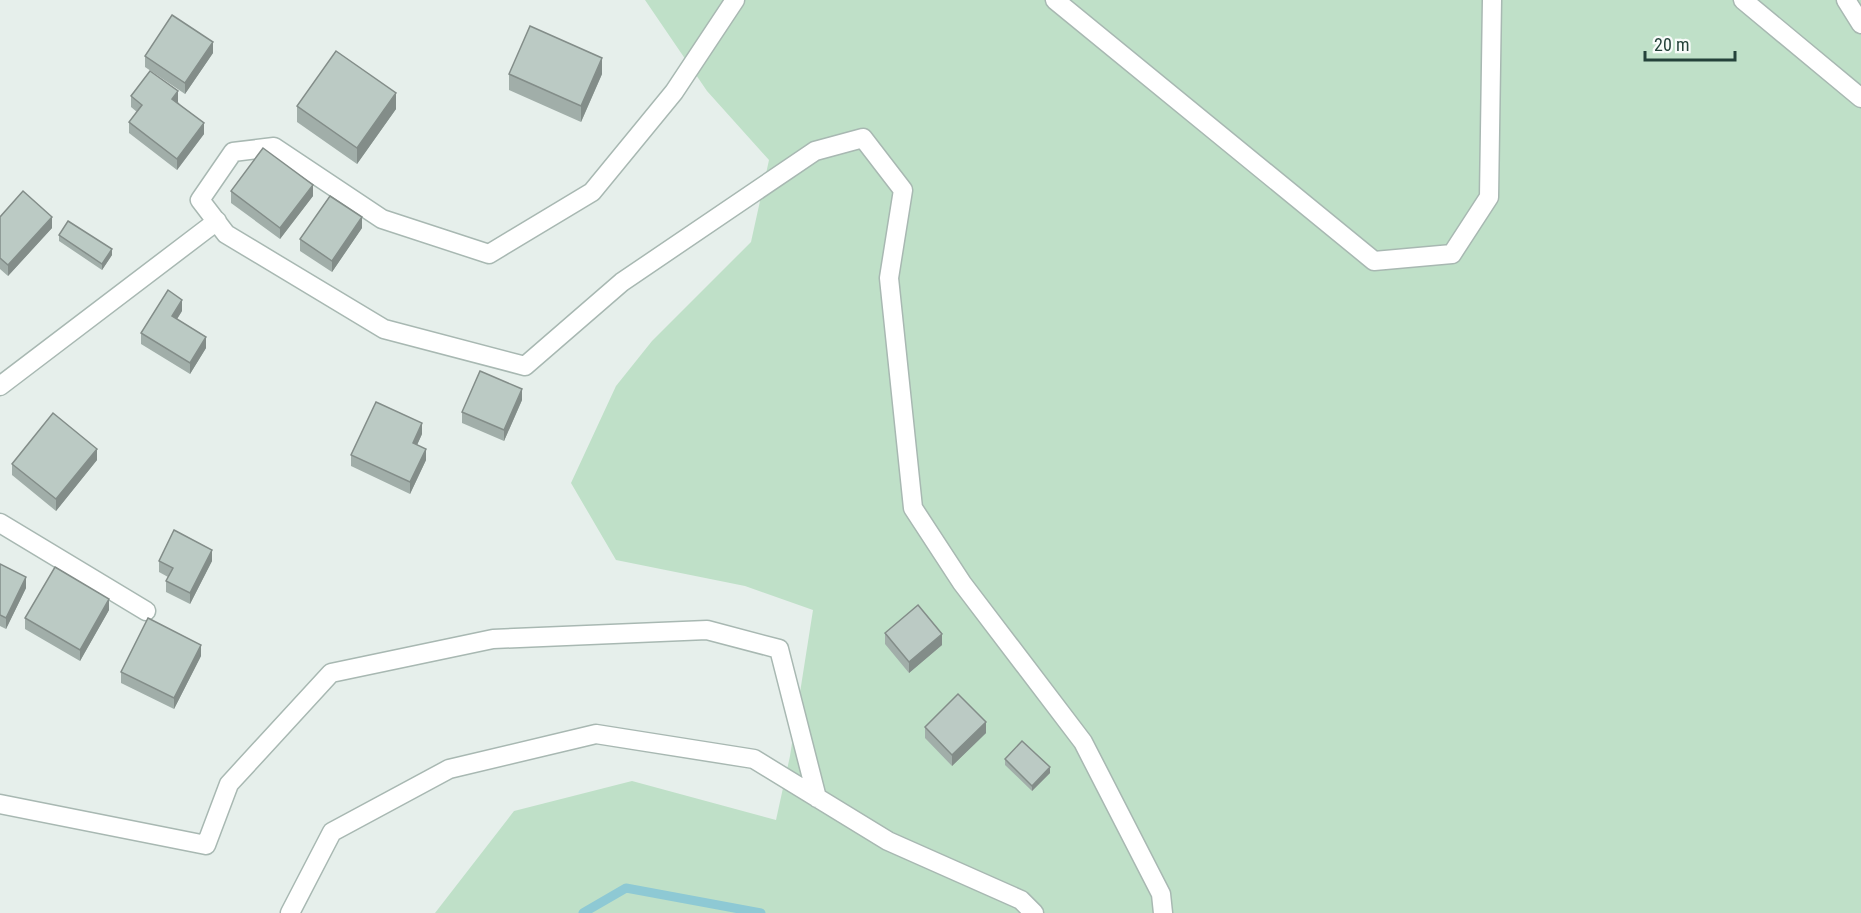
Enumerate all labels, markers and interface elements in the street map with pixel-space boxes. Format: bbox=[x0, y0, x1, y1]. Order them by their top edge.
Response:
scale bar bbox=[1645, 24, 1735, 62]
text: 20 m bbox=[1654, 34, 1689, 55]

